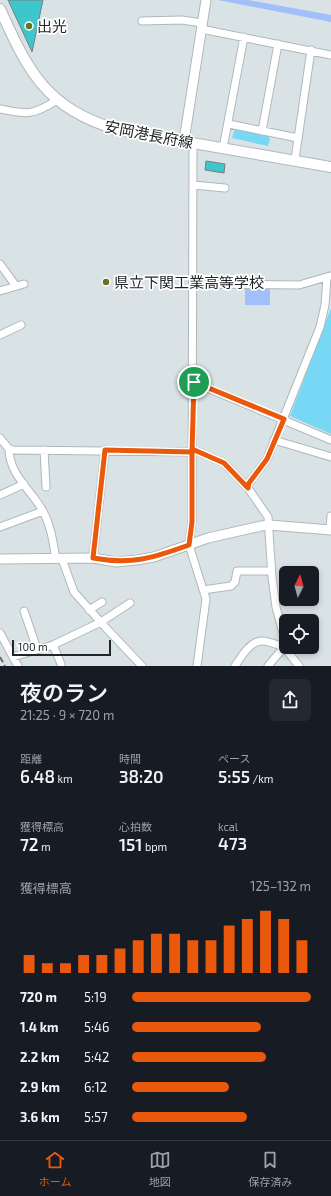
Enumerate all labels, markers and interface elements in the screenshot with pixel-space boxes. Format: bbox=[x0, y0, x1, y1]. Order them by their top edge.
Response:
place label: 出光 bbox=[37, 17, 67, 35]
marker: 出光 bbox=[24, 21, 34, 31]
street label: 安岡港長府線 bbox=[103, 117, 195, 151]
place label: 県立下関工業高等学校 bbox=[114, 273, 264, 291]
marker: 県立下関工業高等学校 bbox=[101, 277, 111, 287]
pin bbox=[177, 365, 211, 399]
icon: arrive bbox=[183, 371, 205, 393]
north arrow bbox=[279, 566, 319, 606]
map controls bbox=[279, 566, 319, 654]
button: locate bbox=[279, 614, 319, 654]
scale bar bbox=[12, 638, 111, 657]
text: 100 m bbox=[18, 640, 48, 653]
text: 夜のラン bbox=[20, 679, 108, 705]
button: share bbox=[269, 679, 311, 721]
text: 21:25 · 9 × 720 m bbox=[20, 707, 114, 723]
text: 距離 bbox=[20, 752, 42, 765]
text: 時間 bbox=[119, 752, 141, 765]
text: ペース bbox=[218, 752, 250, 765]
text: 6.48 bbox=[20, 766, 55, 786]
text: 38:20 bbox=[119, 766, 164, 786]
text: 5:55 bbox=[218, 766, 250, 786]
text: km bbox=[55, 772, 73, 785]
text: /km bbox=[250, 772, 273, 785]
text: 獲得標高 bbox=[20, 820, 64, 833]
text: 心拍数 bbox=[119, 820, 152, 833]
text: kcal bbox=[218, 820, 238, 833]
text: 473 bbox=[218, 833, 247, 853]
text: 72 bbox=[20, 834, 39, 854]
text: 151 bbox=[119, 834, 142, 854]
text: m bbox=[39, 840, 51, 853]
text: bpm bbox=[142, 840, 167, 853]
text: 125–132 m bbox=[250, 878, 311, 894]
text: 獲得標高 bbox=[20, 880, 72, 896]
text: 720 m bbox=[20, 989, 57, 1005]
text: 5:19 bbox=[84, 989, 107, 1005]
text: 1.4 km bbox=[20, 1019, 59, 1035]
text: 5:46 bbox=[84, 1019, 109, 1035]
text: 2.2 km bbox=[20, 1049, 60, 1065]
text: 5:42 bbox=[84, 1049, 109, 1065]
text: 2.9 km bbox=[20, 1079, 60, 1095]
text: 6:12 bbox=[84, 1079, 107, 1095]
text: 3.6 km bbox=[20, 1109, 60, 1125]
text: 5:57 bbox=[84, 1109, 108, 1125]
tab: ホーム bbox=[39, 1149, 71, 1189]
tab: 地図 bbox=[149, 1149, 171, 1189]
tab: 保存済み bbox=[248, 1149, 292, 1189]

